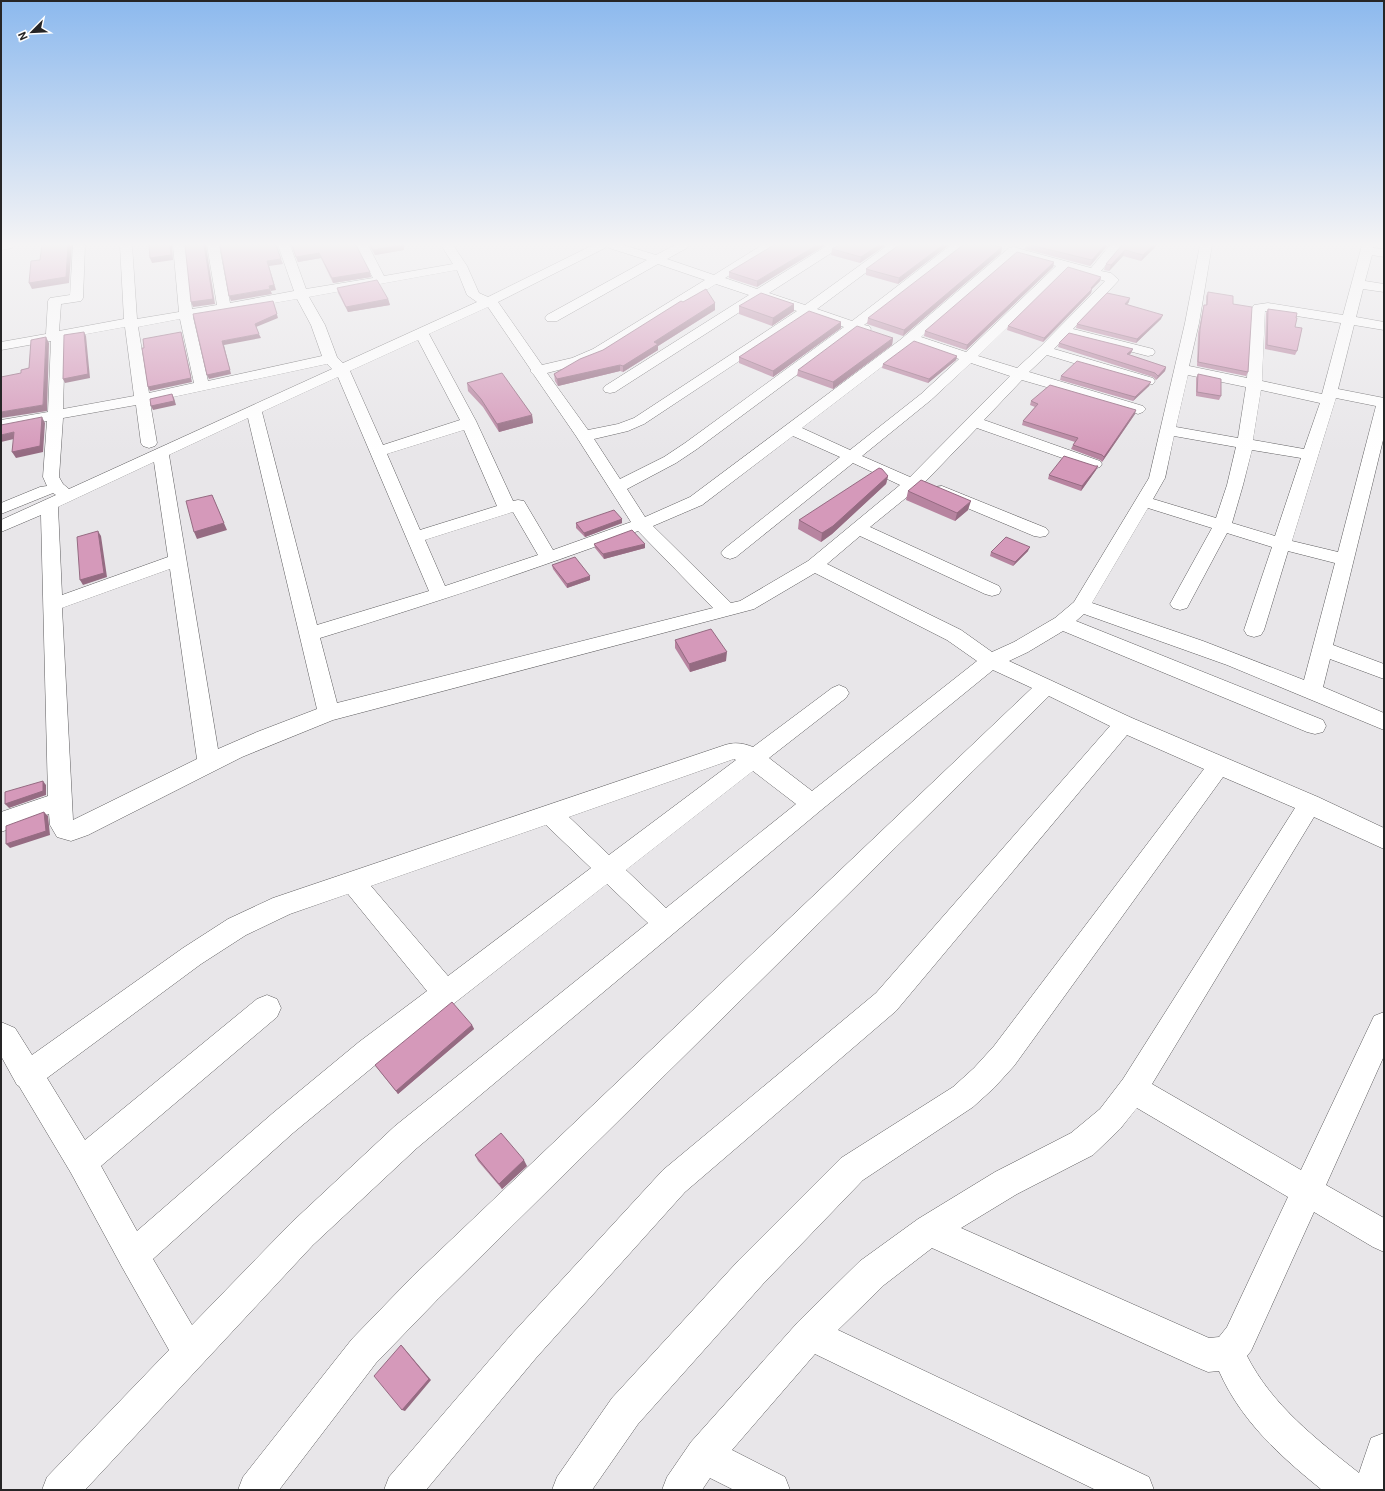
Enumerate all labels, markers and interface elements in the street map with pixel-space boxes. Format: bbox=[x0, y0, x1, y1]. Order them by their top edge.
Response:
north arrow bbox=[12, 12, 52, 52]
text: N bbox=[16, 29, 31, 42]

